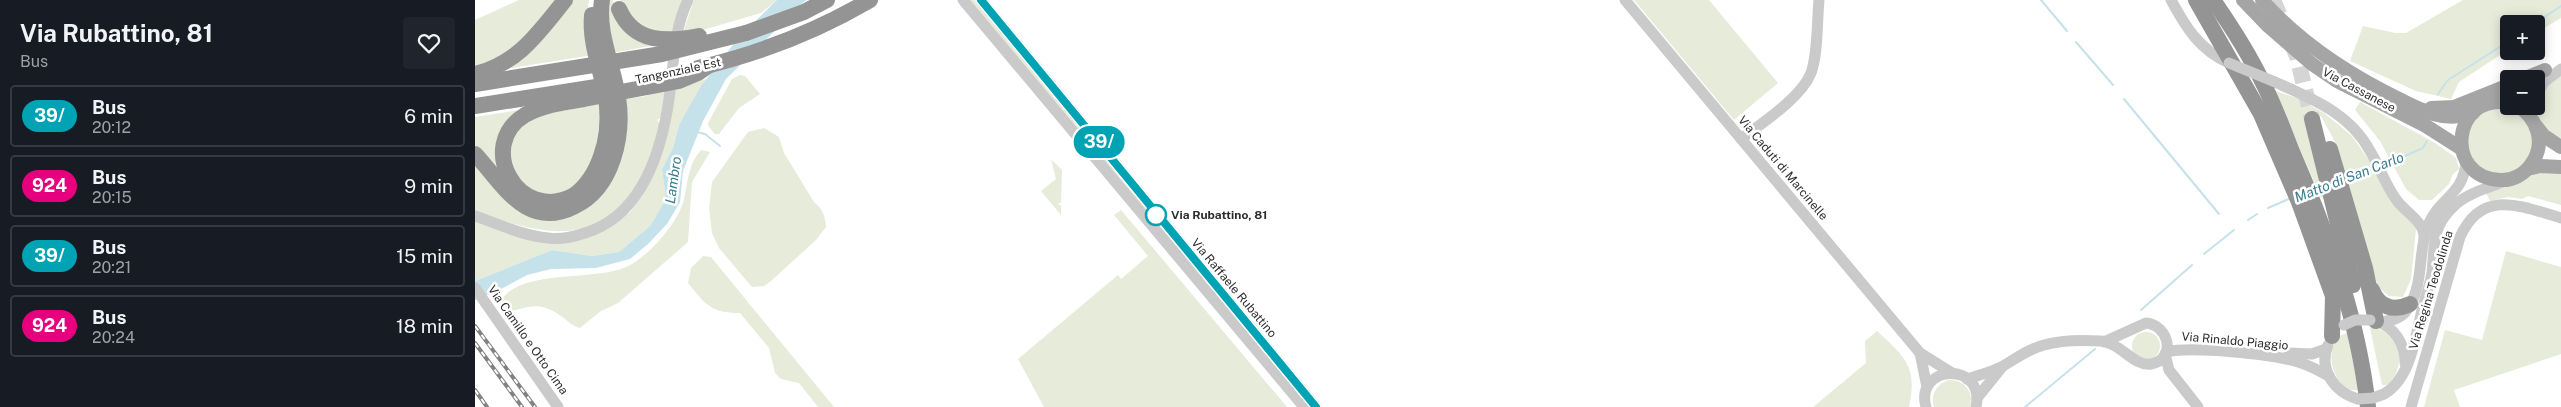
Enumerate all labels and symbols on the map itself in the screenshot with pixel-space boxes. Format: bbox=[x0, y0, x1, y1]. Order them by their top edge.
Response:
street label: Tangenziale Est bbox=[634, 55, 722, 87]
street label: Via Cassanese bbox=[2320, 65, 2398, 115]
street label: Via Caduti di Marcinelle bbox=[1735, 113, 1831, 223]
line badge: 39/ bbox=[1070, 126, 1128, 158]
water label: Matto di San Carlo bbox=[2292, 149, 2406, 205]
water label: Lambro bbox=[662, 155, 684, 205]
marker: Via Rubattino, 81 bbox=[1145, 204, 1167, 226]
place label: Via Rubattino, 81 bbox=[1171, 208, 1267, 222]
street label: Via Regina Teodolinda bbox=[2406, 229, 2456, 351]
street label: Via Raffaele Rubattino bbox=[1189, 236, 1280, 340]
street label: Via Camillo e Otto Cima bbox=[485, 283, 571, 397]
street label: Via Rinaldo Piaggio bbox=[2181, 329, 2289, 353]

